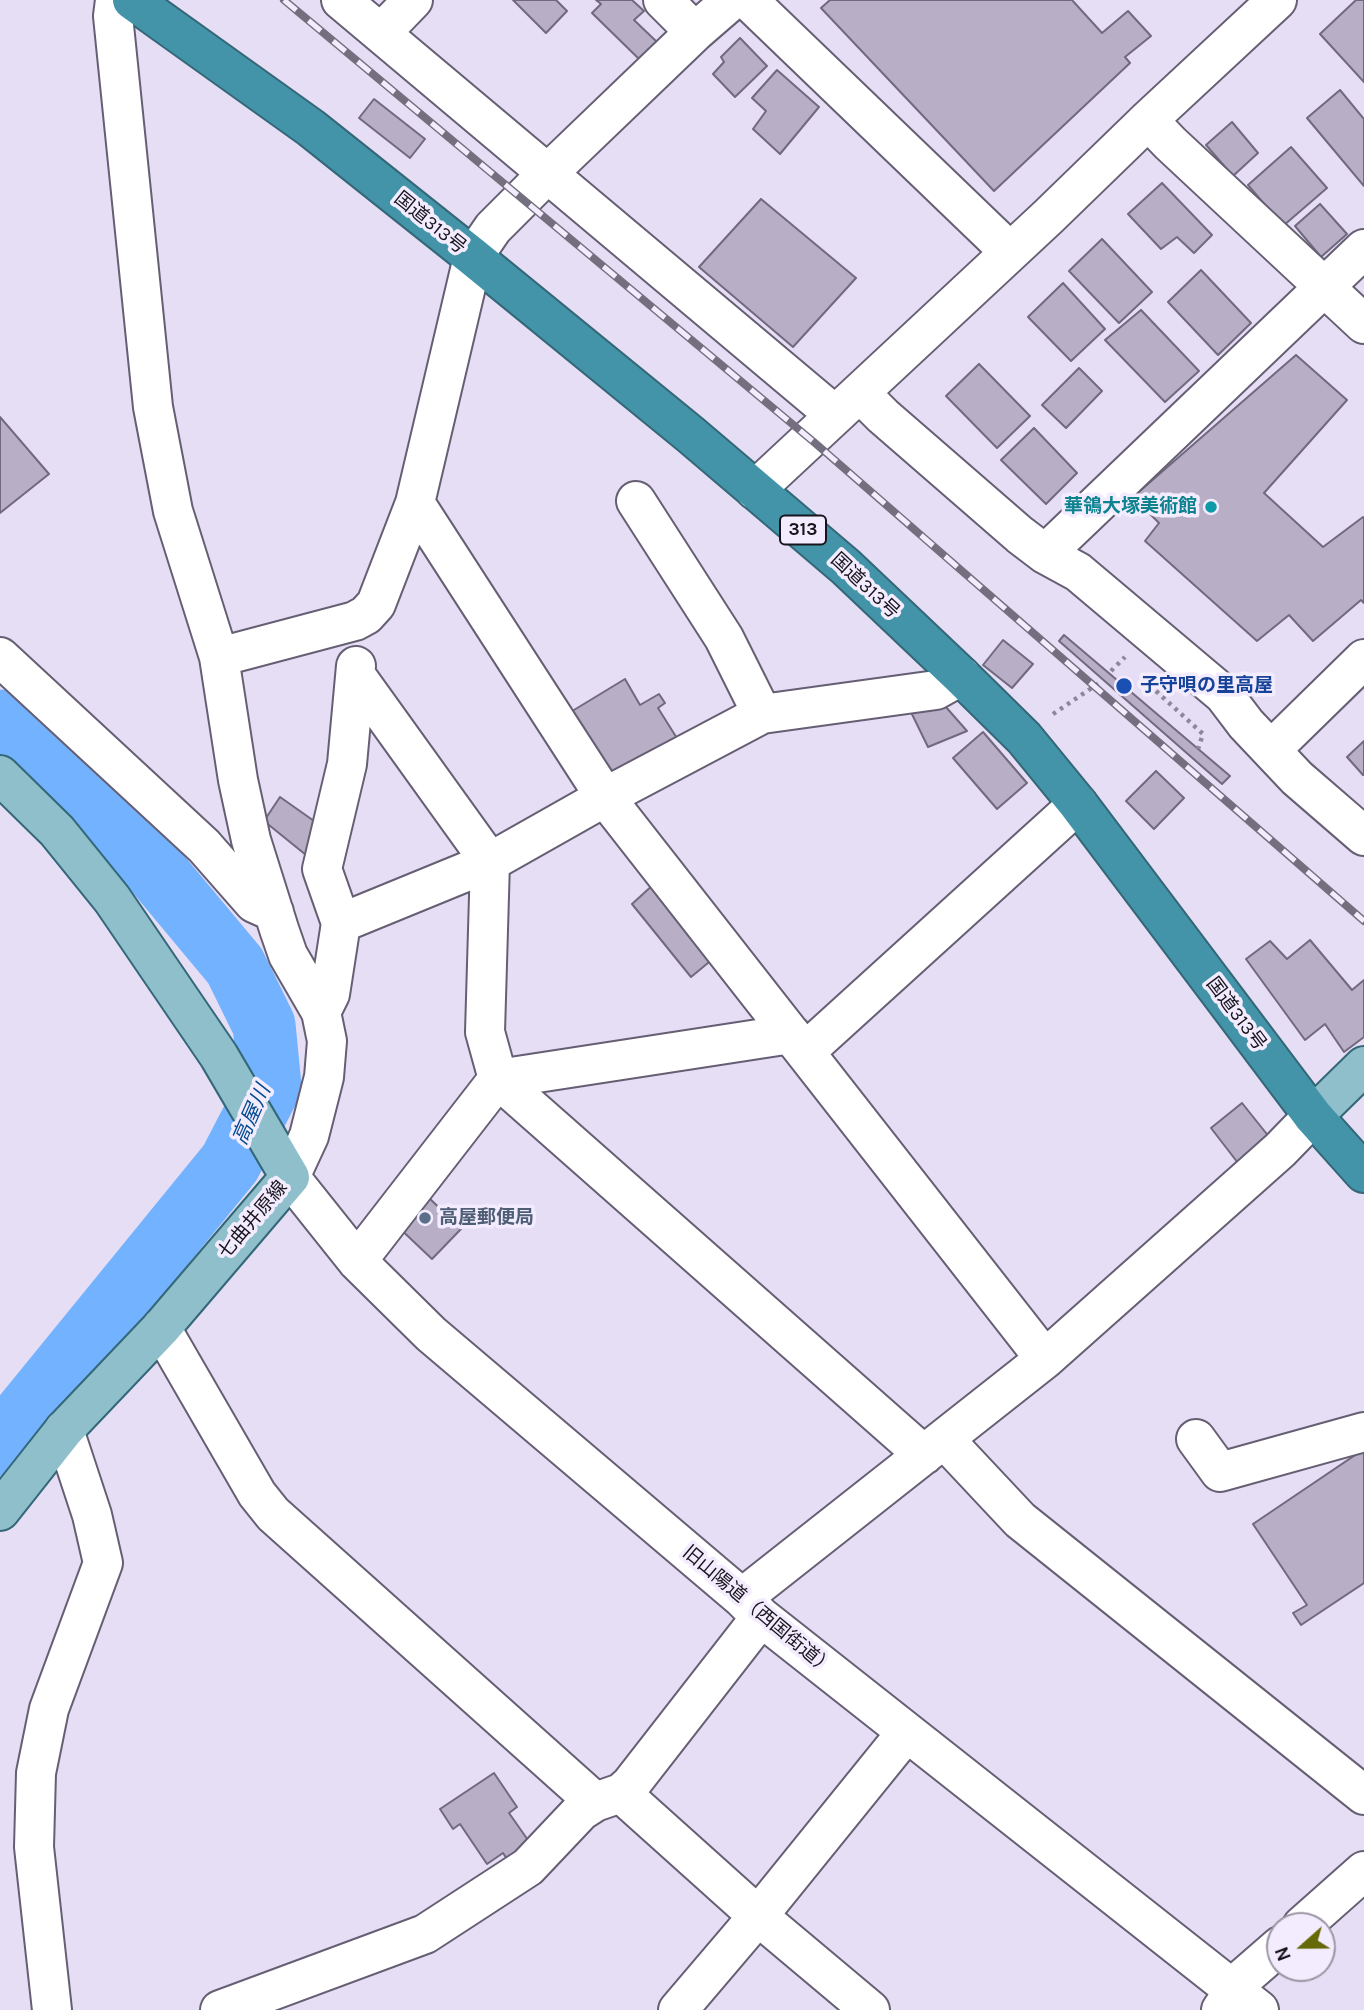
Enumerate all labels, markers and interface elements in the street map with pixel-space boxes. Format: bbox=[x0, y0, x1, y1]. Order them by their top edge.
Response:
street label: 国道313号 bbox=[390, 187, 470, 259]
place label: 華鴒大塚美術館 bbox=[1064, 496, 1197, 518]
marker: 華鴒大塚美術館 bbox=[1203, 499, 1219, 515]
road number: 313 bbox=[780, 516, 826, 544]
street label: 国道313号 bbox=[826, 548, 904, 624]
place label: 子守唄の里高屋 bbox=[1140, 675, 1273, 697]
marker: 子守唄の里高屋 bbox=[1114, 676, 1134, 696]
street label: 国道313号 bbox=[1201, 973, 1271, 1055]
water label: 高屋川 bbox=[228, 1081, 276, 1149]
street label: 七曲井原線 bbox=[214, 1176, 292, 1264]
place label: 高屋郵便局 bbox=[439, 1207, 534, 1229]
marker: 高屋郵便局 bbox=[417, 1210, 433, 1226]
street label: 旧山陽道（西国街道） bbox=[678, 1541, 838, 1681]
north arrow bbox=[1266, 1912, 1336, 1982]
text: N bbox=[1271, 1944, 1296, 1964]

